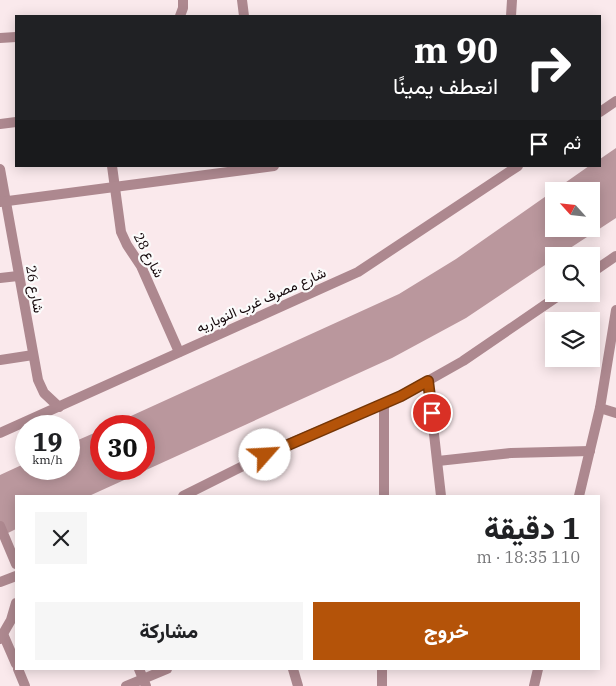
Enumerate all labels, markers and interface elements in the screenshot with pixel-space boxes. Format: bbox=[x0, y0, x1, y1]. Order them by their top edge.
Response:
text: 90 m bbox=[414, 27, 498, 73]
icon: right bbox=[516, 35, 581, 100]
text: انعطف يمينًا bbox=[393, 71, 498, 100]
icon: arrive bbox=[525, 130, 553, 158]
text: ثم bbox=[563, 130, 581, 154]
north arrow bbox=[545, 182, 600, 238]
map controls bbox=[545, 182, 600, 367]
street label: شارع 28 bbox=[128, 229, 168, 281]
button: search bbox=[545, 247, 600, 302]
street label: شارع مصرف غرب النوباريه bbox=[193, 263, 330, 339]
street label: شارع 26 bbox=[20, 264, 48, 315]
button: layers bbox=[545, 312, 600, 367]
pin bbox=[411, 392, 453, 434]
icon: arrive bbox=[418, 399, 446, 427]
speed limit sign: 30 bbox=[90, 415, 155, 480]
text: 19 bbox=[32, 425, 63, 458]
position arrow bbox=[238, 428, 290, 480]
text: km/h bbox=[32, 452, 63, 467]
text: 1 دقيقة bbox=[484, 508, 580, 547]
button: close bbox=[35, 512, 87, 564]
text: 110 m · 18:35 bbox=[477, 547, 580, 567]
button: مشاركة bbox=[35, 602, 303, 660]
button: خروج bbox=[313, 602, 580, 660]

